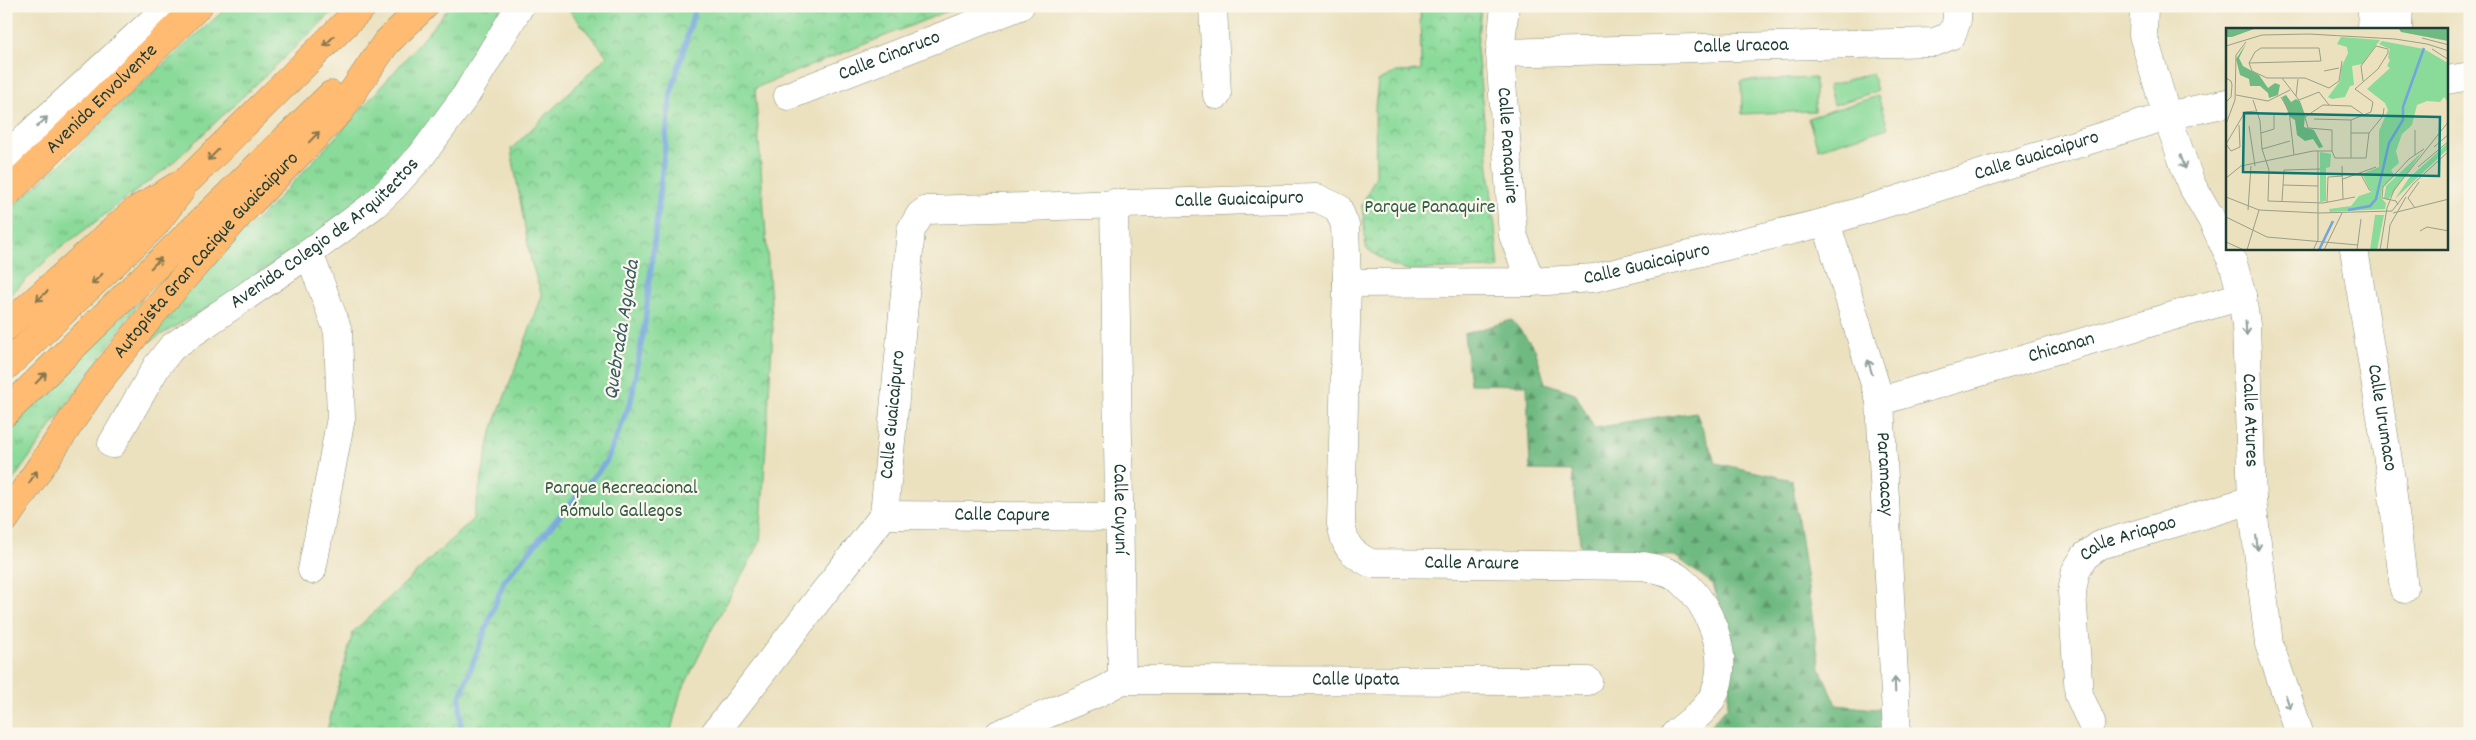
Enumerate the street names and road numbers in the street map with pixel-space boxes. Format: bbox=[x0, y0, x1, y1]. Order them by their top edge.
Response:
street label: Calle Cinaruco bbox=[834, 24, 945, 89]
street label: Calle Uracoa bbox=[1693, 32, 1789, 62]
street label: Avenida Envolvente bbox=[40, 38, 165, 161]
street label: Calle Panaquire bbox=[1488, 86, 1525, 205]
street label: Calle Guaicaipuro bbox=[1971, 124, 2103, 189]
street label: Autopista Gran Cacique Guaicaipuro bbox=[107, 146, 306, 365]
street label: Avenida Colegio de Arquitectos bbox=[225, 152, 427, 317]
street label: Calle Guaicaipuro bbox=[1174, 184, 1304, 216]
street label: Calle Guaicaipuro bbox=[1583, 236, 1713, 293]
street label: Chicanan bbox=[2025, 325, 2098, 371]
street label: Calle Guaicaipuro bbox=[873, 349, 914, 480]
street label: Calle Urumaco bbox=[2359, 362, 2404, 473]
street label: Calle Atures bbox=[2234, 373, 2265, 468]
street label: Paramacay bbox=[1868, 431, 1900, 517]
street label: Calle Cuyuní bbox=[1104, 464, 1134, 556]
street label: Calle Capure bbox=[954, 502, 1050, 530]
street label: Calle Ariapao bbox=[2074, 509, 2180, 569]
street label: Calle Araure bbox=[1424, 550, 1519, 579]
street label: Calle Upata bbox=[1312, 666, 1400, 695]

